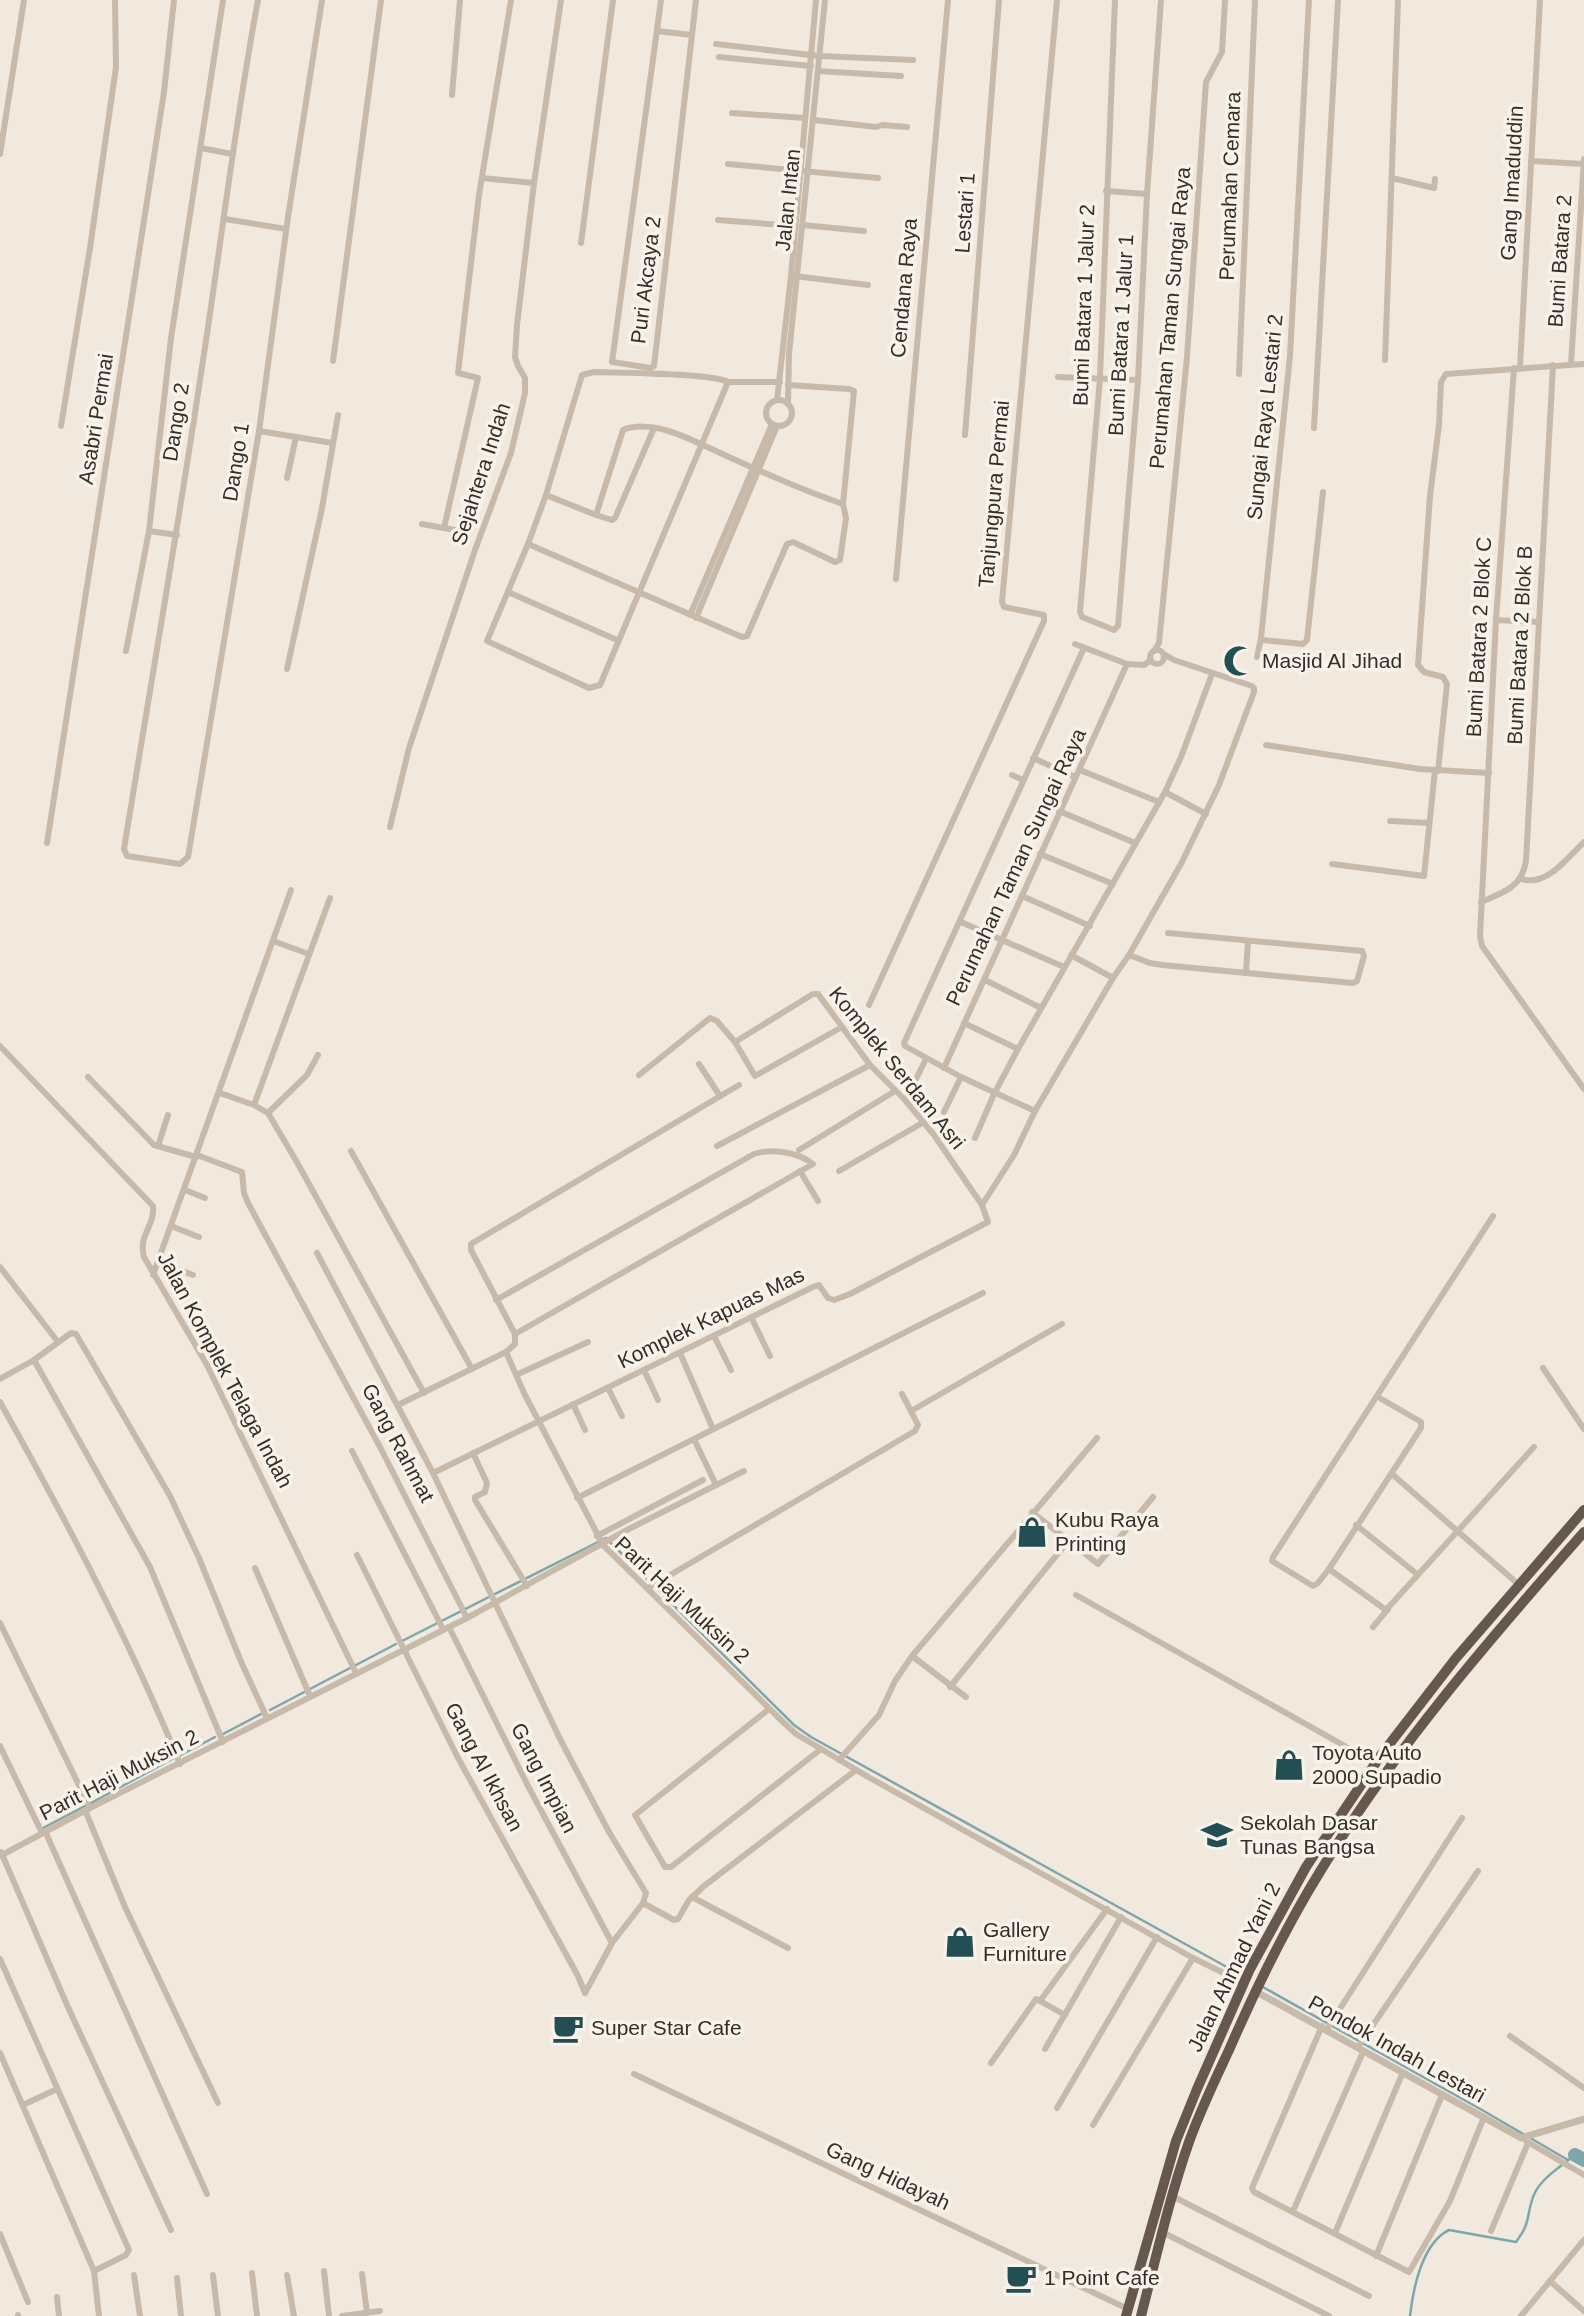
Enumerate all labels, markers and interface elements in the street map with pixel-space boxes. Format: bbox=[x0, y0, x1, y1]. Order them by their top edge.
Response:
street label: Perumahan Cemara bbox=[1215, 91, 1244, 281]
street label: Gang Imaduddin bbox=[1496, 105, 1527, 261]
street label: Jalan Intan bbox=[771, 148, 804, 252]
street label: Perumahan Taman Sungai Raya bbox=[1145, 166, 1194, 470]
street label: Lestari 1 bbox=[950, 172, 979, 254]
street label: Bumi Batara 2 bbox=[1543, 194, 1576, 328]
street label: Bumi Batara 1 Jalur 2 bbox=[1068, 204, 1099, 406]
street label: Puri Akcaya 2 bbox=[626, 215, 665, 345]
street label: Cendana Raya bbox=[886, 217, 921, 359]
street label: Bumi Batara 1 Jalur 1 bbox=[1104, 234, 1137, 436]
street label: Sungai Raya Lestari 2 bbox=[1242, 313, 1287, 521]
street label: Asabri Permai bbox=[74, 352, 117, 486]
street label: Dango 2 bbox=[158, 381, 193, 463]
street label: Tanjungpura Permai bbox=[974, 399, 1013, 589]
street label: Sejahtera Indah bbox=[447, 400, 514, 548]
street label: Dango 1 bbox=[218, 421, 253, 503]
street label: Bumi Batara 2 Blok C bbox=[1462, 536, 1495, 738]
street label: Bumi Batara 2 Blok B bbox=[1503, 545, 1536, 745]
mosque icon: Masjid Al Jihad bbox=[1222, 644, 1256, 678]
place label: Masjid Al Jihad bbox=[1262, 649, 1402, 672]
street label: Perumahan Taman Sungai Raya bbox=[941, 724, 1090, 1009]
street label: Komplek Serdam Asri bbox=[825, 982, 970, 1153]
street label: Jalan Komplek Telaga Indah bbox=[153, 1248, 297, 1491]
street label: Komplek Kapuas Mas bbox=[614, 1262, 808, 1373]
street label: Gang Rahmat bbox=[358, 1380, 439, 1506]
place label: Kubu Raya Printing bbox=[1055, 1508, 1159, 1555]
shop icon: Kubu Raya Printing bbox=[1015, 1515, 1049, 1549]
street label: Parit Haji Muksin 2 bbox=[610, 1532, 754, 1668]
street label: Gang Al Ikhsan bbox=[441, 1698, 528, 1835]
street label: Gang Impian bbox=[507, 1719, 582, 1837]
street label: Parit Haji Muksin 2 bbox=[36, 1725, 202, 1825]
place label: Toyota Auto 2000 Supadio bbox=[1312, 1741, 1442, 1788]
shop icon: Toyota Auto 2000 Supadio bbox=[1272, 1748, 1306, 1782]
place label: Sekolah Dasar Tunas Bangsa bbox=[1240, 1811, 1378, 1858]
school or university icon: Sekolah Dasar Tunas Bangsa bbox=[1200, 1818, 1234, 1852]
street label: Jalan Ahmad Yani 2 bbox=[1183, 1879, 1284, 2055]
place label: Gallery Furniture bbox=[983, 1918, 1067, 1965]
shop icon: Gallery Furniture bbox=[943, 1925, 977, 1959]
street label: Pondok Indah Lestari bbox=[1305, 1990, 1490, 2107]
cafe icon: Super Star Cafe bbox=[551, 2011, 585, 2045]
place label: Super Star Cafe bbox=[591, 2016, 742, 2039]
street label: Gang Hidayah bbox=[823, 2137, 954, 2214]
cafe icon: 1 Point Cafe bbox=[1004, 2261, 1038, 2295]
place label: 1 Point Cafe bbox=[1044, 2266, 1160, 2289]

